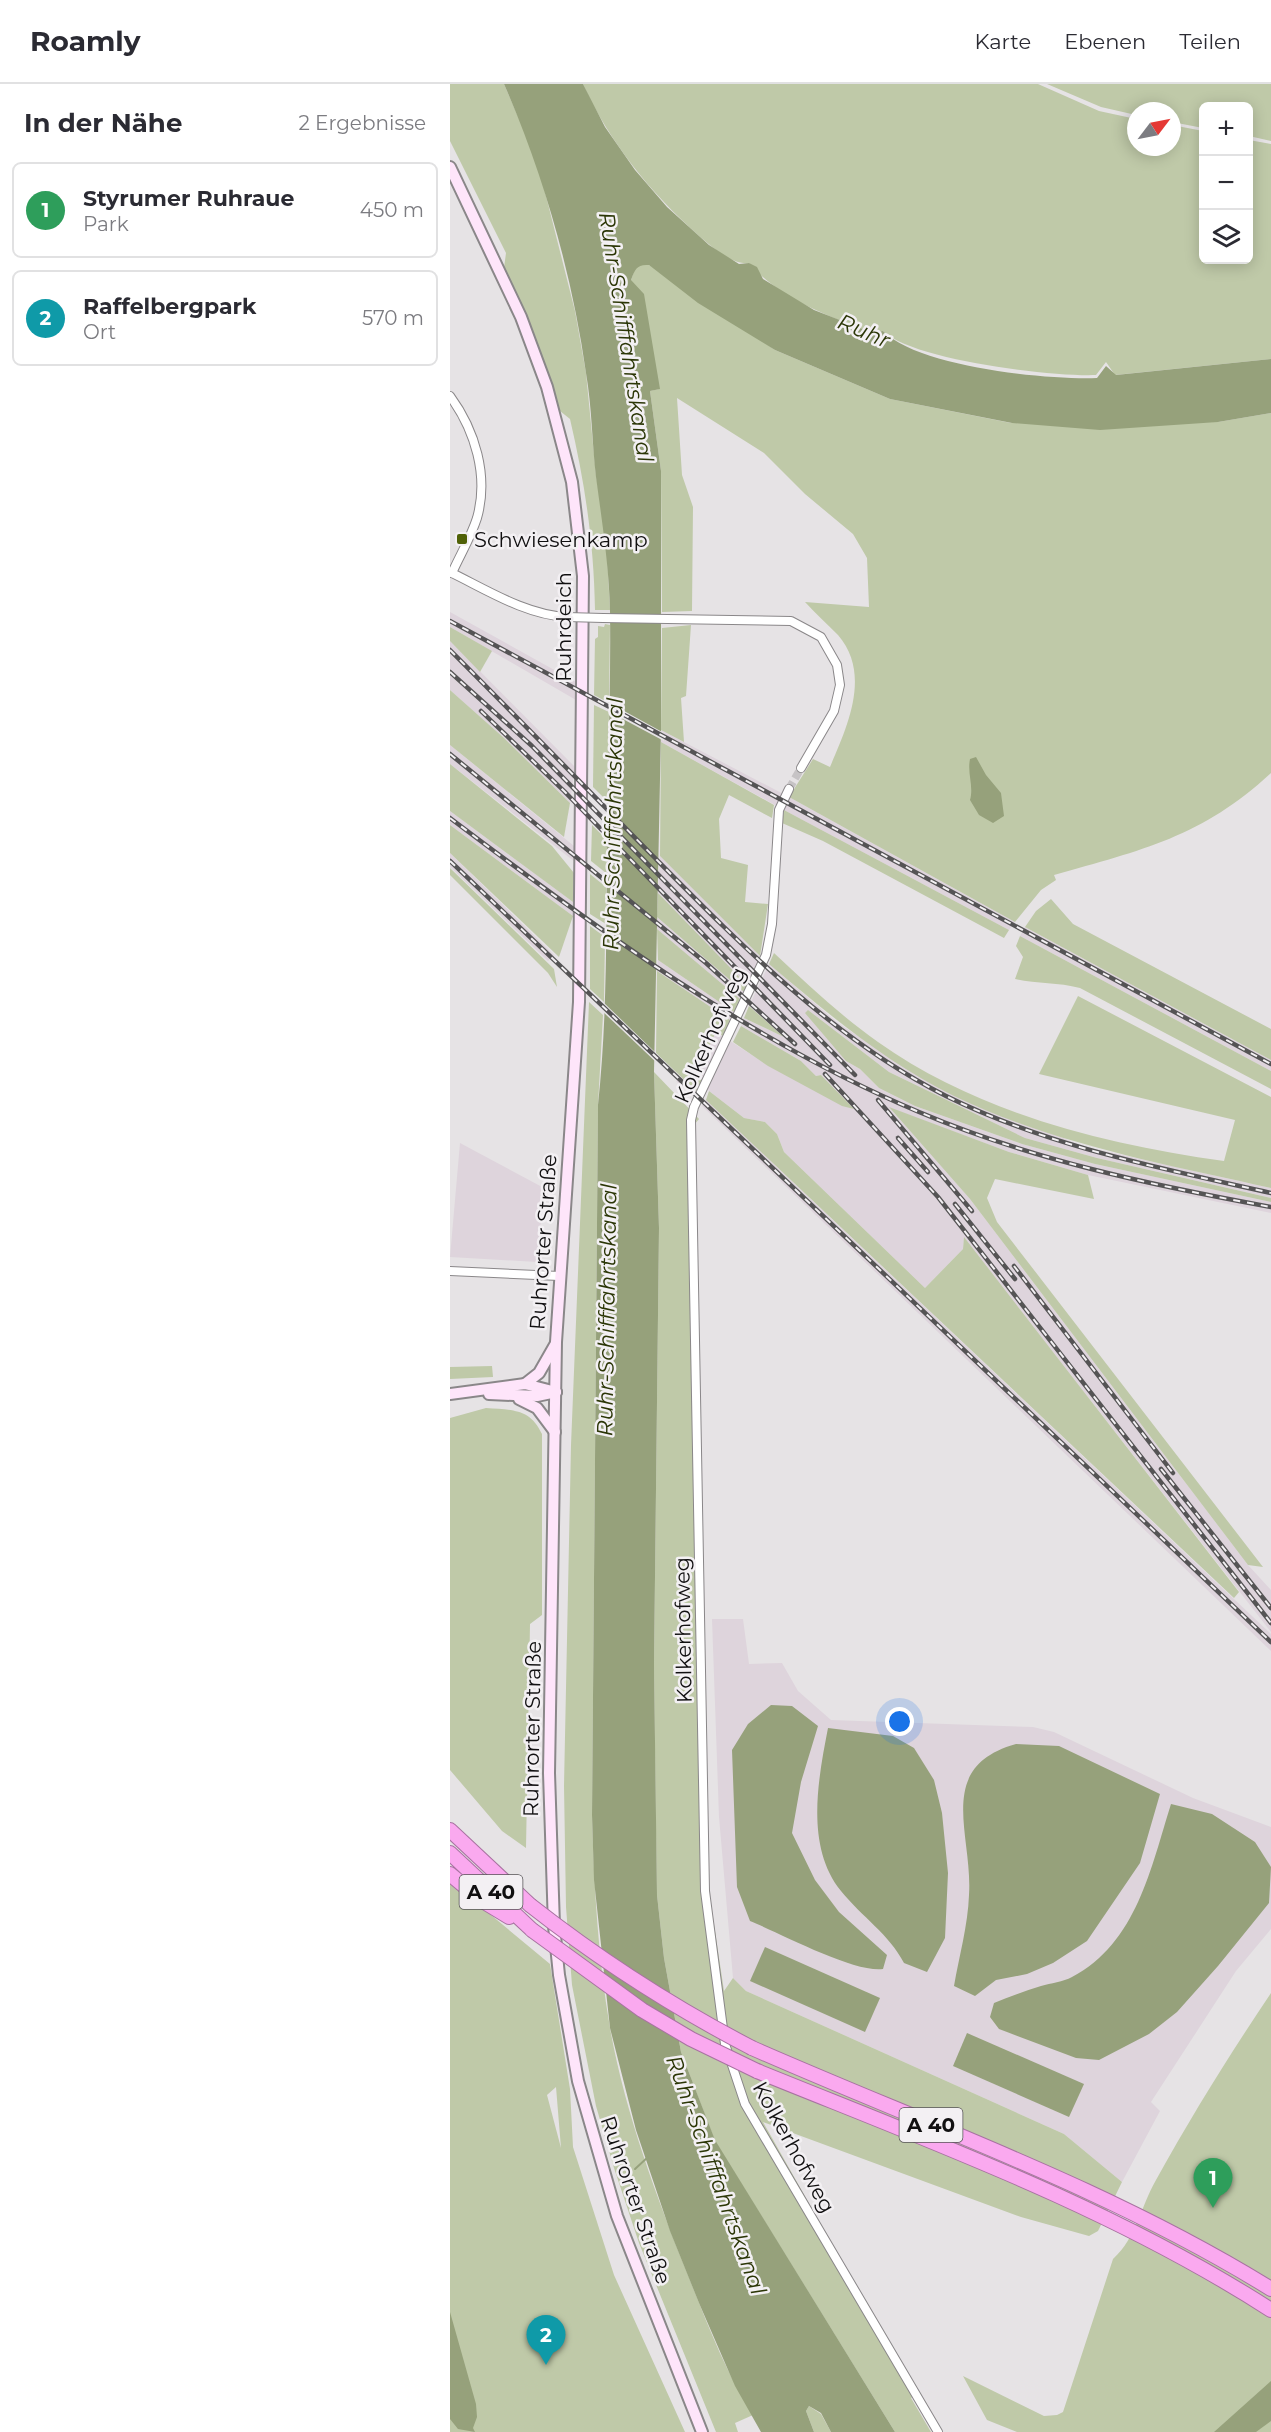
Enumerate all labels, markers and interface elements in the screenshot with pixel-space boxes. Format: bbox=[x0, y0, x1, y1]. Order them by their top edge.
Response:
text: Roamly bbox=[30, 24, 140, 58]
text: Karte bbox=[975, 29, 1031, 54]
text: Ebenen bbox=[1064, 29, 1146, 54]
text: Teilen bbox=[1179, 29, 1241, 54]
north arrow bbox=[1127, 102, 1181, 156]
map controls bbox=[1199, 102, 1253, 264]
button: + bbox=[1199, 102, 1253, 156]
text: In der Nähe bbox=[24, 107, 182, 139]
text: 2 Ergebnisse bbox=[298, 111, 426, 135]
button: − bbox=[1199, 156, 1253, 210]
text: Styrumer Ruhraue bbox=[83, 185, 294, 212]
text: 1 bbox=[42, 198, 49, 222]
text: 450 m bbox=[360, 198, 424, 222]
water label: Ruhr-Schifffahrtskanal bbox=[593, 210, 659, 464]
button: layers bbox=[1199, 210, 1253, 264]
text: Park bbox=[83, 212, 129, 236]
text: Raffelbergpark bbox=[83, 293, 256, 320]
text: 2 bbox=[40, 306, 51, 330]
text: 570 m bbox=[362, 306, 424, 330]
water label: Ruhr bbox=[834, 308, 895, 355]
text: Ort bbox=[83, 320, 116, 344]
place label: Schwiesenkamp bbox=[474, 527, 648, 552]
marker: Schwiesenkamp bbox=[455, 532, 469, 546]
street label: Ruhrdeich bbox=[551, 572, 576, 682]
water label: Ruhr-Schifffahrtskanal bbox=[597, 697, 629, 951]
street label: Kolkerhofweg bbox=[669, 963, 751, 1107]
street label: Ruhrorter Straße bbox=[524, 1153, 562, 1331]
water label: Ruhr-Schifffahrtskanal bbox=[591, 1183, 623, 1437]
street label: Kolkerhofweg bbox=[669, 1557, 697, 1703]
street label: Ruhrorter Straße bbox=[518, 1641, 546, 1817]
your location bbox=[885, 1707, 914, 1736]
road number: A 40 bbox=[459, 1875, 522, 1909]
water label: Ruhr-Schifffahrtskanal bbox=[660, 2052, 772, 2298]
street label: Kolkerhofweg bbox=[748, 2077, 840, 2217]
road number: A 40 bbox=[900, 2108, 962, 2142]
street label: Ruhrorter Straße bbox=[595, 2113, 677, 2287]
pin: 1 bbox=[1194, 2158, 1233, 2208]
pin: 2 bbox=[526, 2316, 566, 2365]

